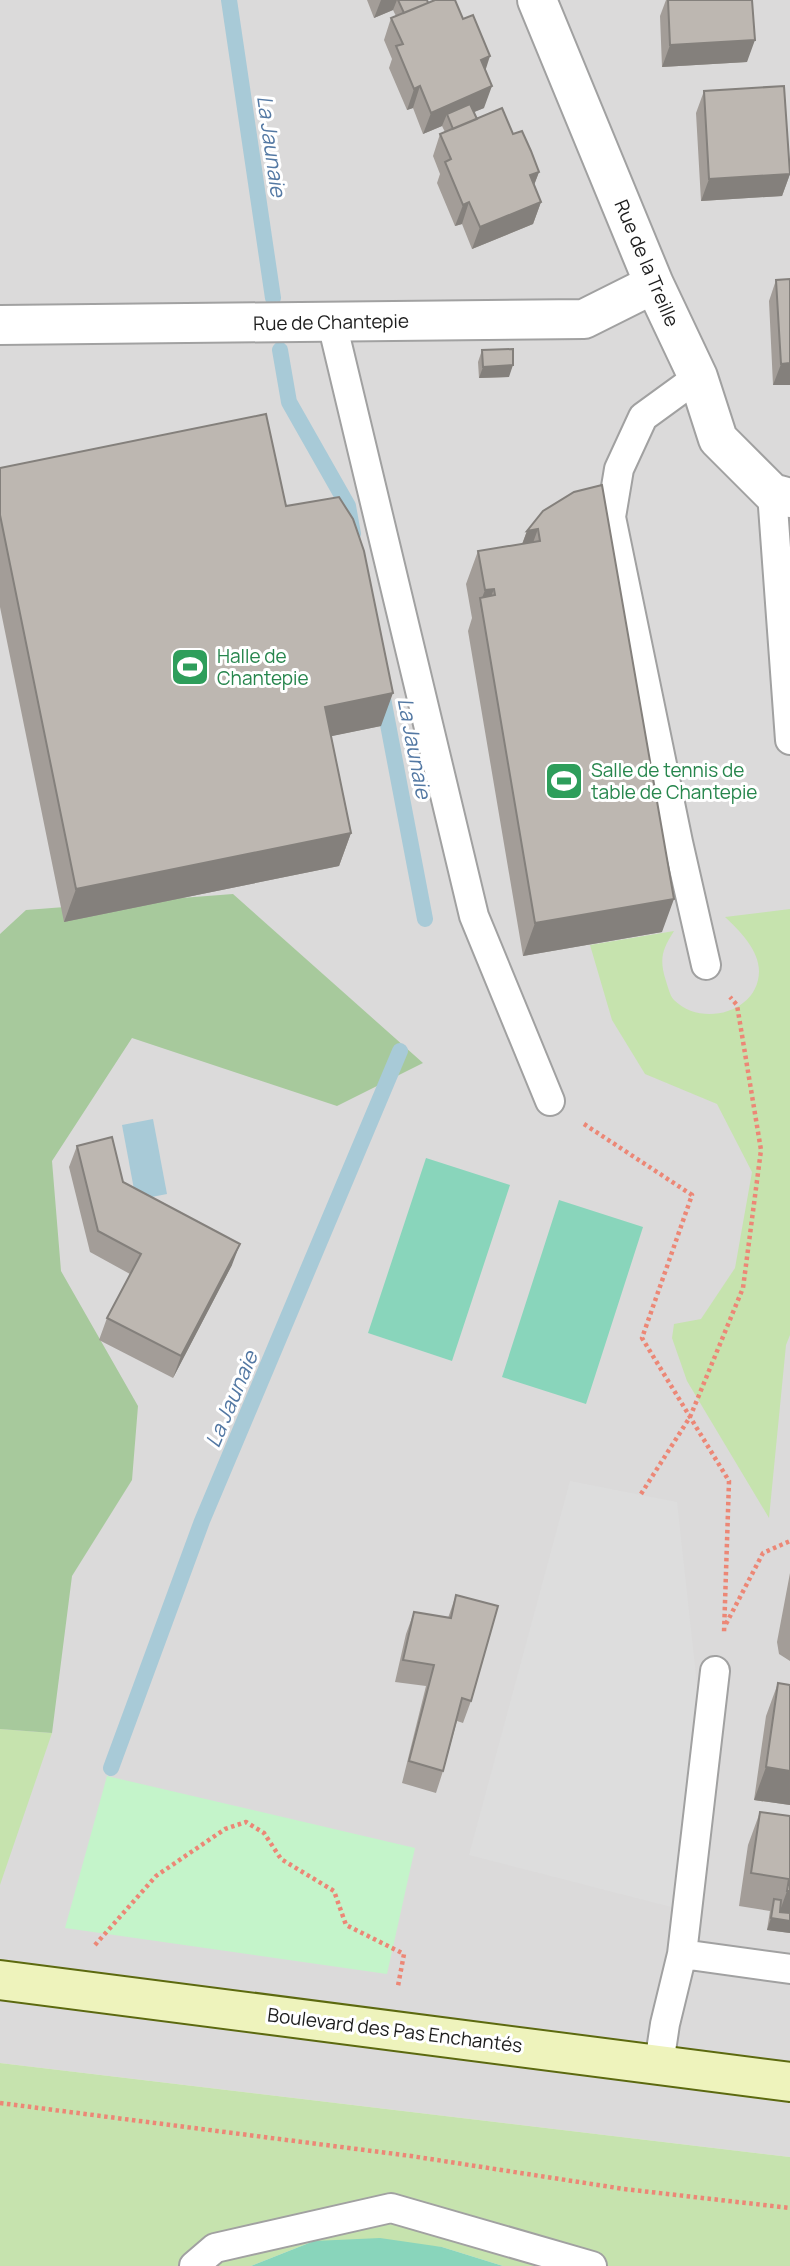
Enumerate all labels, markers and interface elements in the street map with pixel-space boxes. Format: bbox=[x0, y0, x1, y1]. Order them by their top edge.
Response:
water label: La Jaunaie bbox=[251, 94, 293, 200]
street label: Rue de la Treille bbox=[609, 195, 685, 331]
street label: Rue de Chantepie bbox=[253, 308, 409, 336]
place label: Halle de Chantepie bbox=[217, 643, 309, 691]
sports icon: Halle de Chantepie bbox=[169, 646, 211, 688]
water label: La Jaunaie bbox=[392, 695, 439, 802]
place label: Salle de tennis de table de Chantepie bbox=[591, 757, 757, 805]
sports icon: Salle de tennis de table de Chantepie bbox=[543, 760, 585, 802]
water label: La Jaunaie bbox=[198, 1345, 264, 1451]
street label: Boulevard des Pas Enchantés bbox=[266, 2001, 524, 2059]

